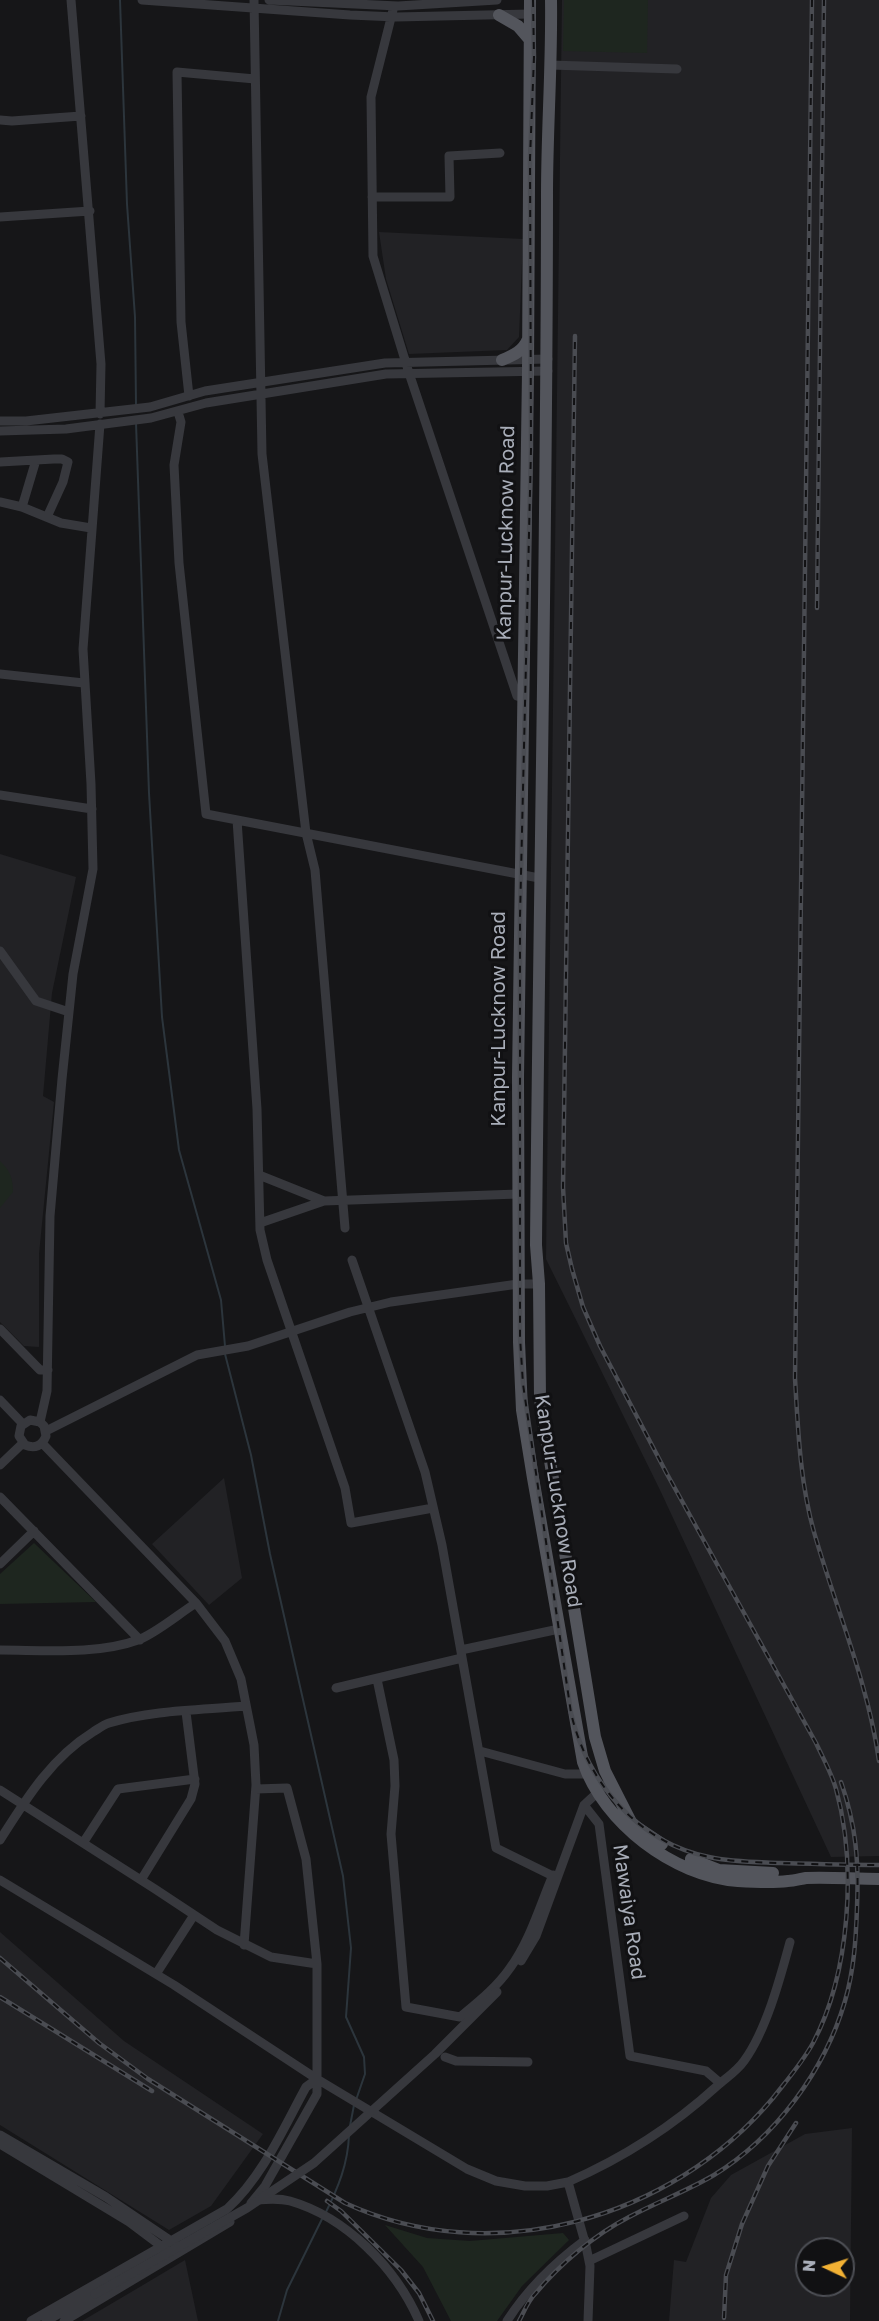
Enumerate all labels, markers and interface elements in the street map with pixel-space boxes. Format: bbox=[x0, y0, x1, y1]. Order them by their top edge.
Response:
street label: Kanpur-Lucknow Road bbox=[492, 425, 520, 641]
street label: Kanpur-Lucknow Road bbox=[487, 911, 511, 1127]
street label: Kanpur-Lucknow Road bbox=[529, 1393, 587, 1609]
street label: Mawaiya Road bbox=[608, 1843, 650, 1981]
north arrow bbox=[795, 2237, 855, 2297]
text: N bbox=[799, 2259, 819, 2273]

